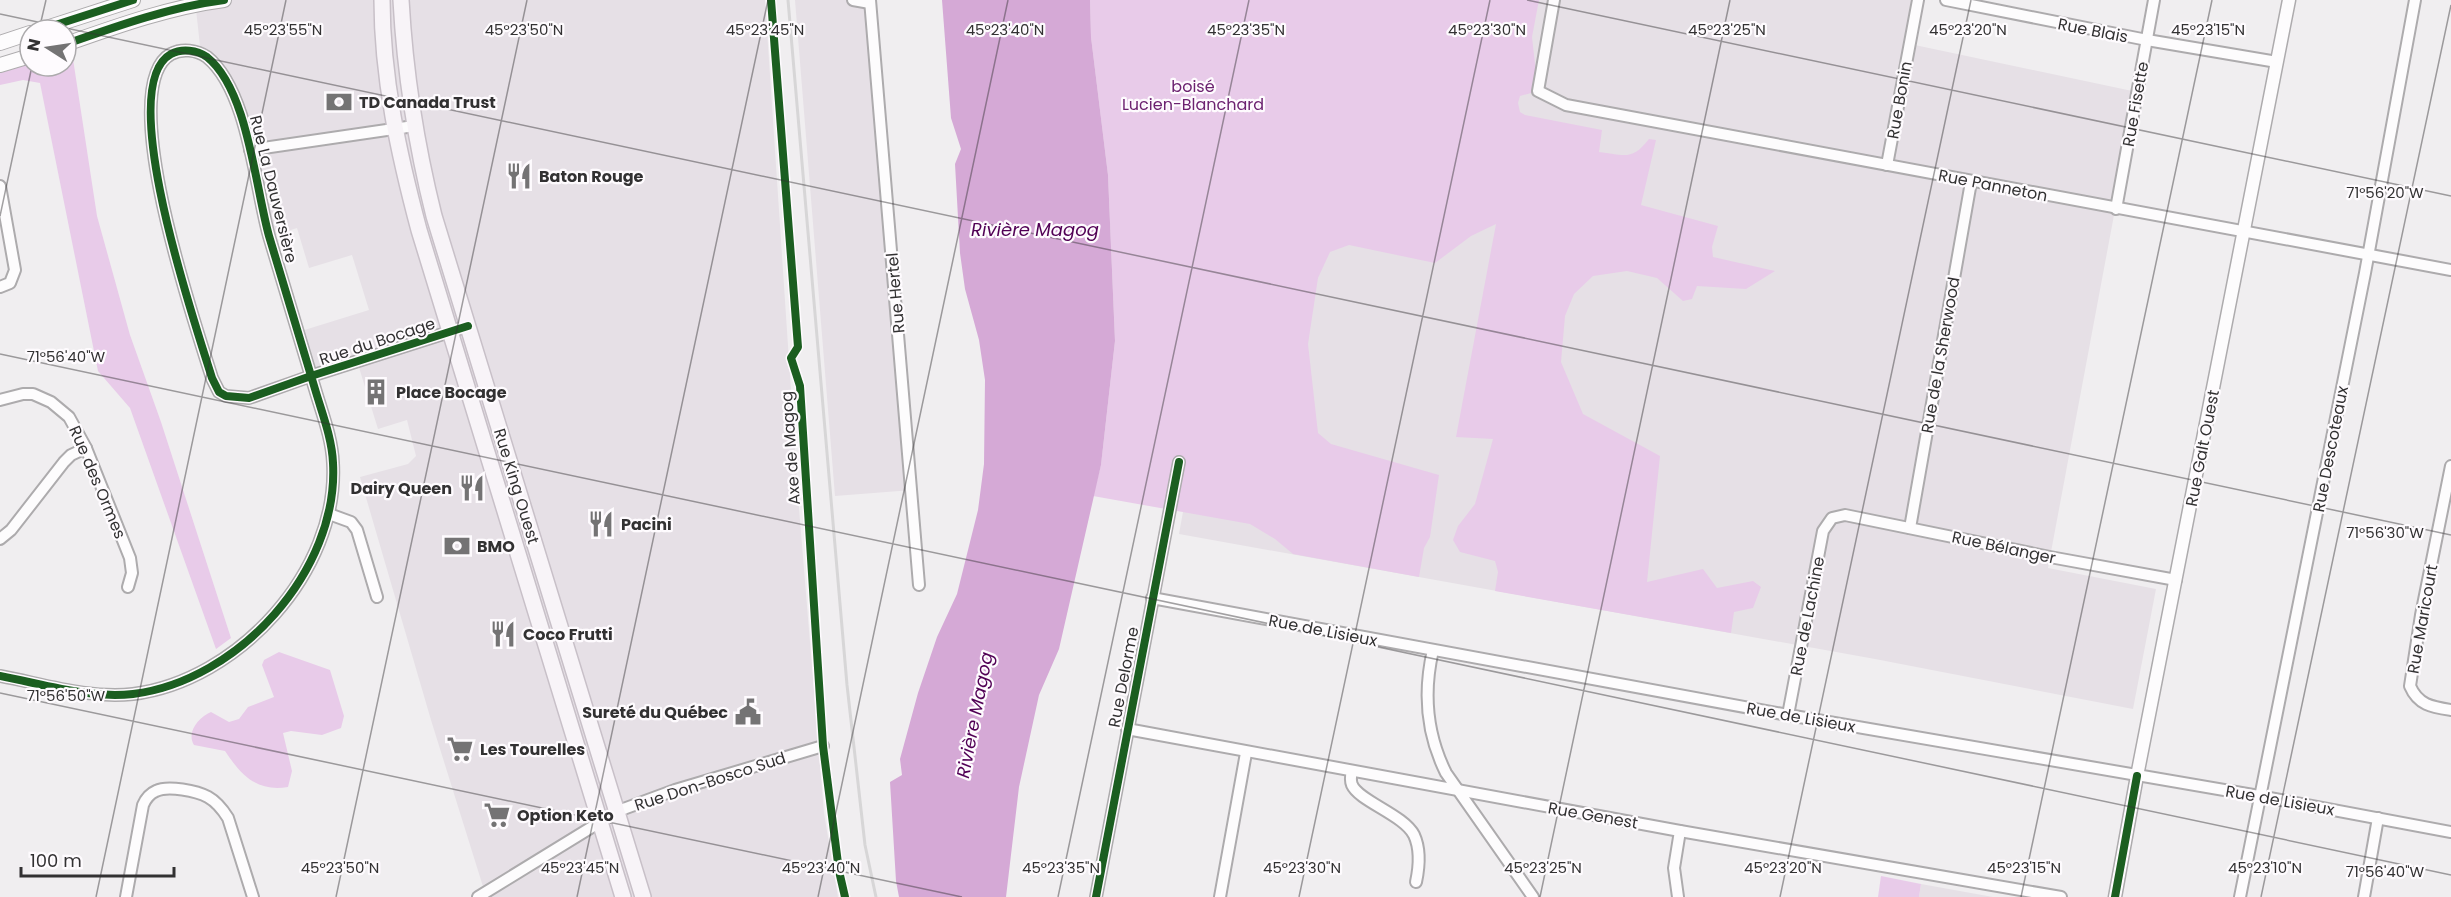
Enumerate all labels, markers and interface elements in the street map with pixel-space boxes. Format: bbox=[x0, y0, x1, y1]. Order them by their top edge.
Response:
street label: Rue Blais bbox=[2056, 12, 2130, 49]
north arrow bbox=[18, 18, 78, 78]
text: 45°23'55"N bbox=[244, 19, 322, 40]
text: 45°23'50"N bbox=[485, 19, 563, 40]
text: 45°23'45"N bbox=[726, 19, 804, 40]
text: 45°23'40"N bbox=[966, 19, 1044, 40]
text: 45°23'35"N bbox=[1207, 19, 1285, 40]
text: 45°23'30"N bbox=[1448, 19, 1526, 40]
text: 45°23'25"N bbox=[1688, 19, 1766, 40]
text: 45°23'20"N bbox=[1929, 19, 2007, 40]
text: 45°23'15"N bbox=[2171, 19, 2245, 40]
text: N bbox=[21, 37, 46, 53]
street label: Rue Bonin bbox=[1881, 59, 1918, 141]
street label: Rue Fisette bbox=[2117, 60, 2154, 148]
park label: boisé Lucien-Blanchard bbox=[1122, 75, 1264, 116]
bank icon: TD Canada Trust bbox=[324, 87, 354, 117]
place label: TD Canada Trust bbox=[359, 91, 496, 114]
street label: Rue La Dauversière bbox=[244, 113, 303, 265]
restaurant icon: Baton Rouge bbox=[504, 161, 534, 191]
street label: Rue Panneton bbox=[1936, 164, 2050, 207]
place label: Baton Rouge bbox=[539, 165, 644, 188]
text: 71°56'20"W bbox=[2346, 182, 2424, 203]
water label: Rivière Magog bbox=[971, 217, 1099, 242]
street label: Rue Hertel bbox=[881, 252, 910, 334]
street label: Rue de la Sherwood bbox=[1915, 275, 1966, 435]
street label: Rue du Bocage bbox=[316, 312, 438, 371]
text: 71°56'40"W bbox=[27, 346, 106, 367]
building icon: Place Bocage bbox=[361, 377, 391, 407]
place label: Place Bocage bbox=[396, 381, 507, 404]
street label: Rue Descoteaux bbox=[2307, 384, 2354, 514]
street label: Rue Galt Ouest bbox=[2180, 388, 2225, 508]
street label: Axe de Magog bbox=[775, 390, 806, 506]
street label: Rue des Ormes bbox=[63, 422, 132, 542]
street label: Rue King Ouest bbox=[488, 425, 545, 547]
restaurant icon: Dairy Queen bbox=[457, 473, 487, 503]
place label: Dairy Queen bbox=[351, 477, 452, 500]
restaurant icon: Pacini bbox=[586, 509, 616, 539]
place label: Pacini bbox=[621, 513, 672, 536]
text: 71°56'30"W bbox=[2346, 522, 2424, 543]
street label: Rue Bélanger bbox=[1950, 525, 2058, 570]
bank icon: BMO bbox=[442, 531, 472, 561]
place label: BMO bbox=[477, 535, 515, 558]
street label: Rue de Lachine bbox=[1785, 554, 1830, 678]
street label: Rue Maricourt bbox=[2402, 562, 2443, 676]
street label: Rue de Lisieux bbox=[1267, 609, 1379, 652]
restaurant icon: Coco Frutti bbox=[488, 619, 518, 649]
place label: Coco Frutti bbox=[523, 623, 613, 646]
street label: Rue Delorme bbox=[1102, 625, 1145, 729]
water label: Rivière Magog bbox=[950, 650, 999, 780]
text: 71°56'50"W bbox=[27, 685, 106, 706]
public building icon: Sureté du Québec bbox=[733, 697, 763, 727]
street label: Rue de Lisieux bbox=[1745, 697, 1857, 738]
place label: Sureté du Québec bbox=[582, 701, 728, 724]
supermarket icon: Les Tourelles bbox=[445, 734, 475, 764]
place label: Les Tourelles bbox=[480, 738, 585, 761]
street label: Rue Don-Bosco Sud bbox=[632, 746, 789, 817]
street label: Rue de Lisieux bbox=[2224, 780, 2336, 821]
street label: Rue Genest bbox=[1546, 796, 1640, 835]
supermarket icon: Option Keto bbox=[482, 800, 512, 830]
place label: Option Keto bbox=[517, 804, 614, 827]
scale bar bbox=[21, 840, 174, 878]
text: 100 m bbox=[30, 848, 82, 873]
text: 45°23'50"N bbox=[301, 857, 379, 878]
text: 45°23'45"N bbox=[541, 857, 619, 878]
text: 45°23'40"N bbox=[782, 857, 860, 878]
text: 45°23'35"N bbox=[1022, 857, 1100, 878]
text: 45°23'30"N bbox=[1263, 857, 1341, 878]
text: 45°23'25"N bbox=[1504, 857, 1582, 878]
text: 45°23'20"N bbox=[1744, 857, 1822, 878]
text: 45°23'15"N bbox=[1987, 857, 2061, 878]
text: 45°23'10"N bbox=[2228, 857, 2302, 878]
text: 71°56'40"W bbox=[2346, 861, 2425, 882]

